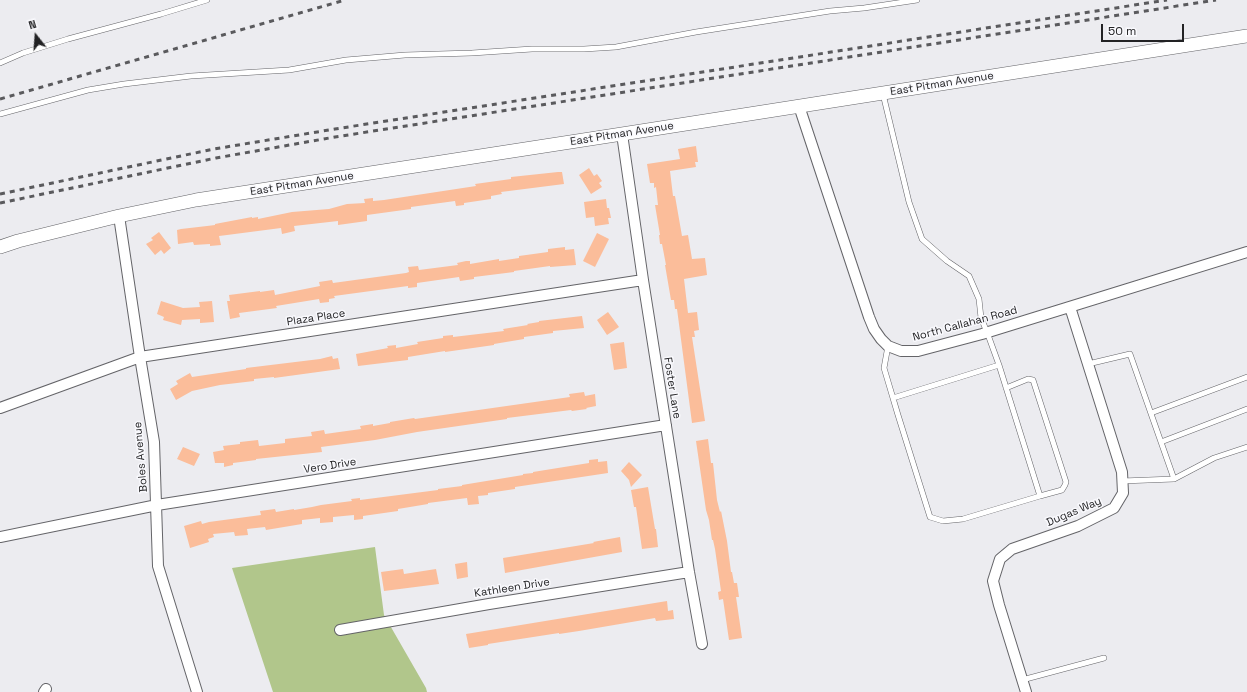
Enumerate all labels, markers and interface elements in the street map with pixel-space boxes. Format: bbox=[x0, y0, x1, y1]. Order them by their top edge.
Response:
north arrow bbox=[16, 16, 56, 56]
scale bar bbox=[1103, 16, 1186, 42]
text: N bbox=[27, 17, 38, 32]
text: 50 m bbox=[1108, 23, 1136, 39]
street label: East Pitman Avenue bbox=[889, 69, 995, 99]
street label: East Pitman Avenue bbox=[569, 119, 675, 149]
street label: East Pitman Avenue bbox=[249, 169, 355, 199]
street label: North Callahan Road bbox=[911, 304, 1019, 344]
street label: Plaza Place bbox=[286, 307, 346, 329]
street label: Foster Lane bbox=[661, 356, 683, 420]
street label: Boles Avenue bbox=[131, 421, 151, 493]
street label: Vero Drive bbox=[303, 455, 357, 477]
street label: Dugas Way bbox=[1045, 495, 1103, 529]
street label: Kathleen Drive bbox=[473, 576, 551, 600]

